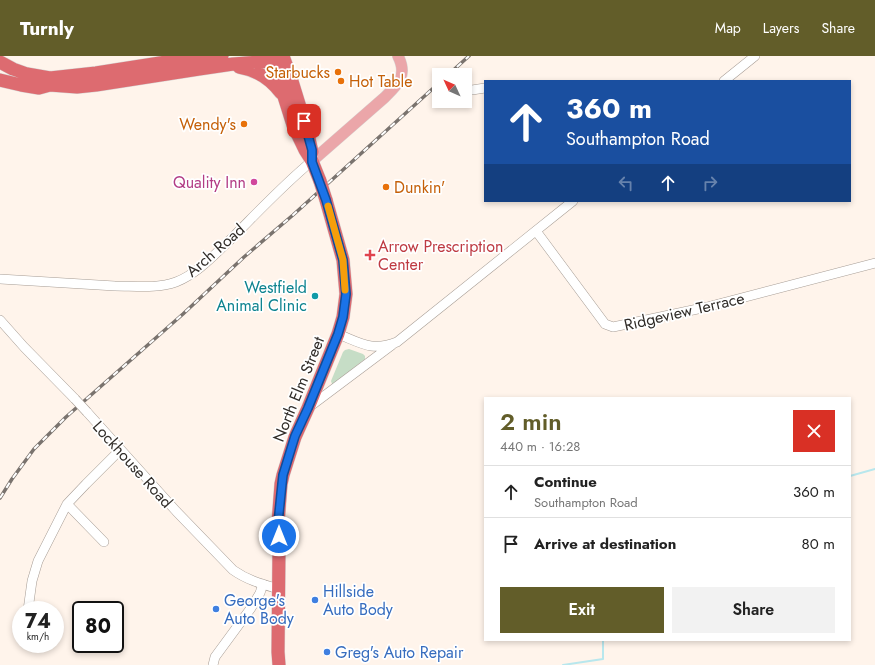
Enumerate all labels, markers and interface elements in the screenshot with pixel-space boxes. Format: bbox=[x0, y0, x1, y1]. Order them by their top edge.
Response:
text: Turnly bbox=[20, 15, 74, 42]
text: Map bbox=[715, 18, 741, 38]
text: Layers bbox=[763, 18, 799, 38]
text: Share bbox=[821, 18, 855, 38]
place label: Starbucks bbox=[266, 61, 330, 84]
marker: Starbucks bbox=[333, 67, 343, 77]
north arrow bbox=[432, 68, 472, 108]
map controls bbox=[432, 68, 472, 108]
place label: Hot Table bbox=[349, 70, 412, 93]
marker: Hot Table bbox=[336, 76, 346, 86]
text: 360 m bbox=[566, 88, 652, 129]
icon: ahead bbox=[500, 96, 552, 148]
pin bbox=[287, 104, 321, 138]
icon: arrive bbox=[293, 110, 315, 132]
place label: Wendy's bbox=[179, 113, 236, 136]
marker: Wendy's bbox=[239, 119, 249, 129]
text: Southampton Road bbox=[566, 126, 710, 152]
place label: Quality Inn bbox=[173, 171, 246, 194]
icon: left bbox=[615, 172, 637, 194]
icon: ahead bbox=[657, 172, 679, 194]
icon: right bbox=[699, 172, 721, 194]
place label: Dunkin' bbox=[394, 176, 445, 199]
marker: Quality Inn bbox=[249, 177, 259, 187]
marker: Dunkin' bbox=[381, 182, 391, 192]
street label: Arch Road bbox=[181, 218, 250, 282]
place label: Arrow Prescription Center bbox=[378, 235, 503, 276]
marker: Arrow Prescription Center bbox=[365, 250, 375, 260]
place label: Westfield Animal Clinic bbox=[216, 276, 307, 317]
street label: Ridgeview Terrace bbox=[622, 286, 747, 337]
marker: Westfield Animal Clinic bbox=[310, 291, 320, 301]
street label: North Elm Street bbox=[267, 333, 330, 445]
text: 2 min bbox=[500, 404, 562, 439]
button: close bbox=[793, 410, 835, 452]
street label: Lockhouse Road bbox=[87, 416, 178, 513]
text: 440 m · 16:28 bbox=[500, 437, 580, 456]
text: Continue bbox=[534, 471, 597, 493]
icon: ahead bbox=[500, 481, 522, 503]
text: 360 m bbox=[793, 481, 835, 503]
text: Southampton Road bbox=[534, 493, 638, 512]
position arrow bbox=[258, 515, 300, 557]
icon: arrive bbox=[500, 533, 522, 555]
text: Arrive at destination bbox=[534, 533, 676, 555]
text: 80 m bbox=[802, 533, 835, 555]
place label: Hillside Auto Body bbox=[323, 580, 394, 621]
button: Exit bbox=[500, 587, 664, 633]
button: Share bbox=[672, 587, 835, 633]
place label: George's Auto Body bbox=[224, 589, 295, 630]
marker: Hillside Auto Body bbox=[310, 595, 320, 605]
speed limit sign: 80 bbox=[72, 601, 124, 653]
marker: George's Auto Body bbox=[211, 604, 221, 614]
text: 74 bbox=[25, 607, 51, 636]
text: km/h bbox=[27, 629, 49, 644]
place label: Greg's Auto Repair bbox=[335, 641, 464, 664]
marker: Greg's Auto Repair bbox=[322, 647, 332, 657]

